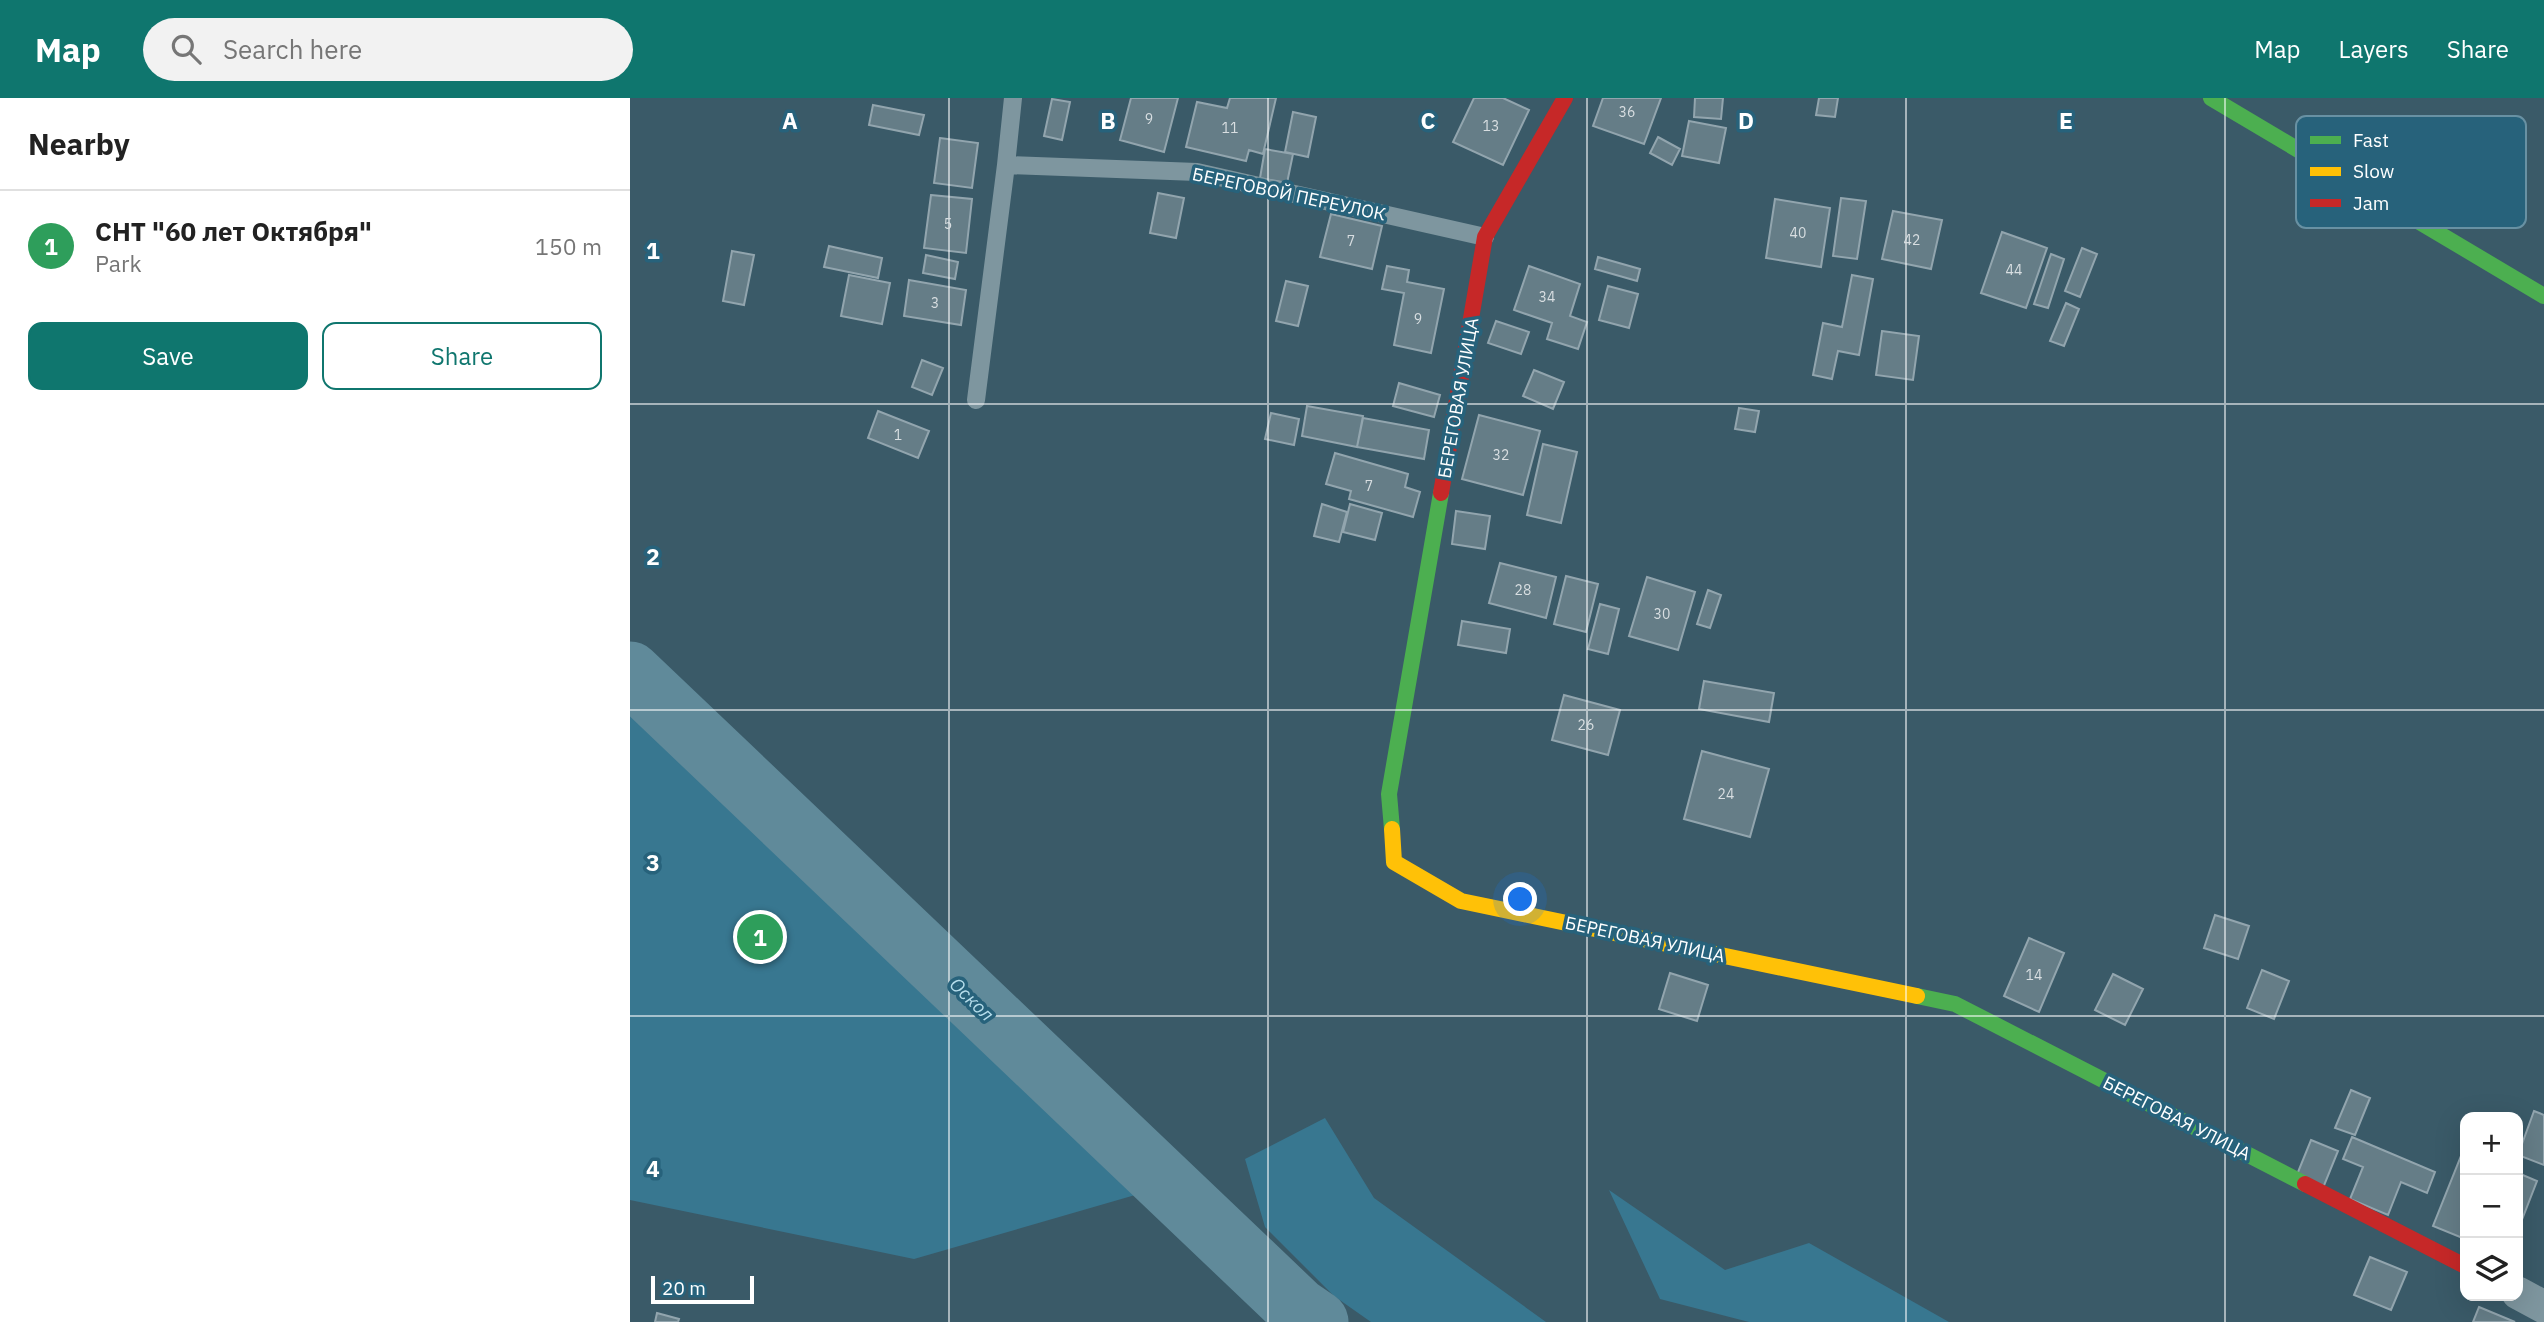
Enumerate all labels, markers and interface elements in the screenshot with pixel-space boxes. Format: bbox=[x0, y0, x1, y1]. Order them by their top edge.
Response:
search box bbox=[143, 18, 633, 81]
text: Map bbox=[35, 28, 101, 71]
icon: search bbox=[167, 30, 205, 68]
text: Search here bbox=[223, 32, 362, 66]
text: Map bbox=[2254, 33, 2301, 65]
text: Layers bbox=[2339, 33, 2409, 65]
text: Share bbox=[2447, 33, 2509, 65]
house number: 36 bbox=[1619, 103, 1635, 121]
text: A bbox=[782, 105, 798, 135]
text: B bbox=[1100, 105, 1116, 135]
text: C bbox=[1421, 105, 1436, 135]
text: D bbox=[1738, 105, 1754, 135]
text: E bbox=[2059, 105, 2073, 135]
house number: 9 bbox=[1145, 110, 1153, 128]
legend bbox=[2296, 116, 2526, 228]
house number: 13 bbox=[1483, 117, 1499, 135]
house number: 11 bbox=[1222, 119, 1238, 137]
text: Nearby bbox=[28, 124, 130, 163]
text: Fast bbox=[2353, 128, 2389, 152]
text: Slow bbox=[2353, 159, 2394, 183]
street label: БЕРЕГОВОЙ ПЕРЕУЛОК bbox=[1190, 162, 1388, 226]
text: Jam bbox=[2353, 191, 2389, 215]
text: СНТ "60 лет Октября" bbox=[95, 214, 372, 248]
house number: 5 bbox=[944, 215, 952, 233]
house number: 40 bbox=[1790, 224, 1806, 242]
text: 1 bbox=[44, 231, 58, 261]
text: 150 m bbox=[535, 231, 602, 261]
house number: 42 bbox=[1904, 231, 1920, 249]
house number: 7 bbox=[1347, 232, 1355, 250]
text: 1 bbox=[646, 235, 660, 265]
text: Park bbox=[95, 248, 142, 278]
house number: 44 bbox=[2006, 261, 2022, 279]
house number: 34 bbox=[1539, 288, 1555, 306]
house number: 3 bbox=[931, 294, 939, 312]
house number: 9 bbox=[1414, 310, 1422, 328]
street label: БЕРЕГОВАЯ УЛИЦА bbox=[1433, 315, 1484, 480]
button: Save bbox=[28, 322, 308, 390]
button: Share bbox=[322, 322, 602, 390]
house number: 1 bbox=[894, 426, 902, 444]
house number: 32 bbox=[1493, 446, 1509, 464]
house number: 7 bbox=[1365, 477, 1373, 495]
text: 2 bbox=[646, 541, 660, 571]
house number: 28 bbox=[1515, 581, 1531, 599]
house number: 30 bbox=[1654, 605, 1670, 623]
house number: 26 bbox=[1578, 716, 1594, 734]
house number: 24 bbox=[1718, 785, 1734, 803]
text: 3 bbox=[646, 847, 660, 877]
your location bbox=[1503, 882, 1537, 916]
pin: 1 bbox=[737, 911, 783, 963]
street label: БЕРЕГОВАЯ УЛИЦА bbox=[1563, 911, 1727, 967]
house number: 14 bbox=[2026, 966, 2042, 984]
water label: Оскол bbox=[945, 972, 999, 1026]
street label: БЕРЕГОВАЯ УЛИЦА bbox=[2099, 1071, 2255, 1165]
map controls bbox=[2460, 1112, 2523, 1301]
button: + bbox=[2460, 1112, 2523, 1175]
text: 4 bbox=[646, 1153, 660, 1183]
button: − bbox=[2460, 1175, 2523, 1238]
button: layers bbox=[2460, 1238, 2523, 1301]
scale bar bbox=[651, 1273, 754, 1305]
text: 20 m bbox=[662, 1276, 706, 1300]

